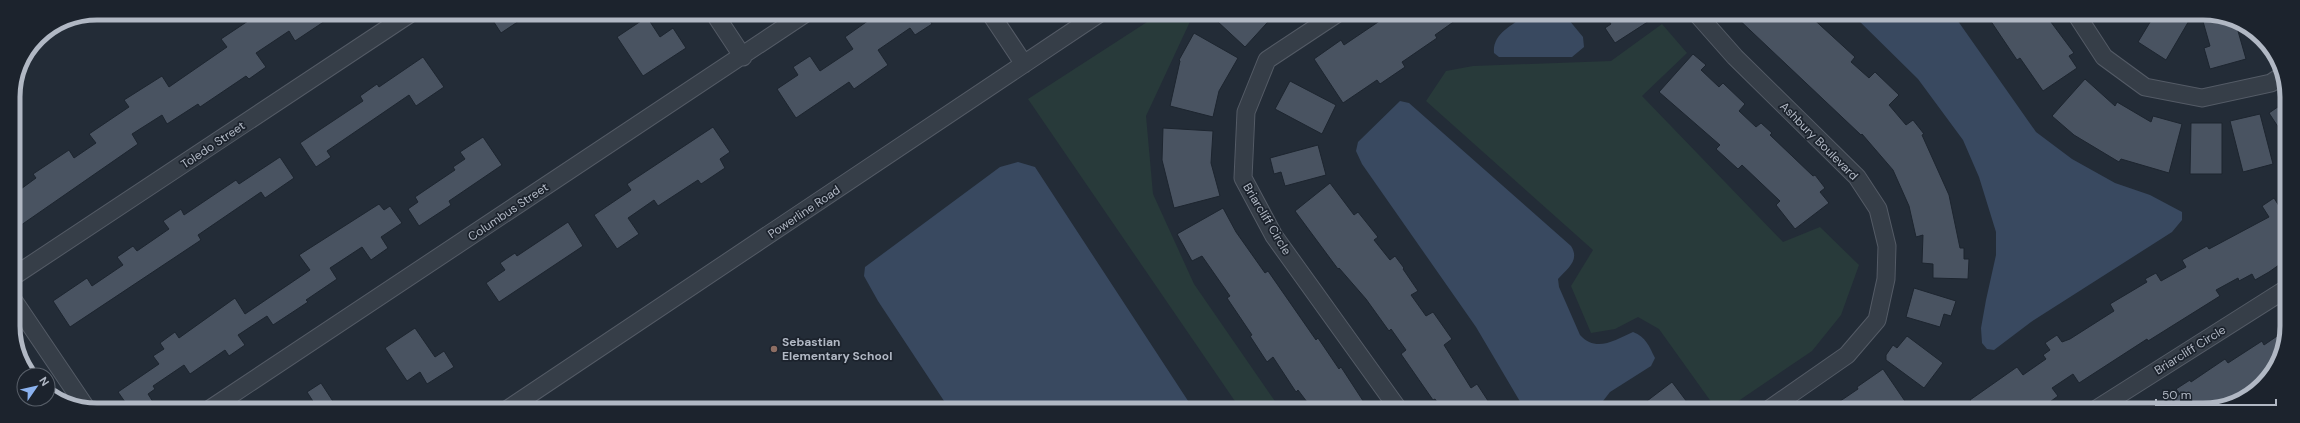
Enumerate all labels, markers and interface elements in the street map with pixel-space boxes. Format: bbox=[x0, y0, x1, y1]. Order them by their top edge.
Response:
street label: Ashbury Boulevard bbox=[1776, 98, 1862, 184]
street label: Toledo Street bbox=[178, 117, 248, 172]
street label: Columbus Street bbox=[465, 179, 552, 245]
street label: Briarcliff Circle bbox=[1239, 180, 1295, 258]
street label: Powerline Road bbox=[765, 182, 843, 242]
street label: Briarcliff Circle bbox=[2151, 322, 2229, 378]
place label: Sebastian Elementary School bbox=[782, 334, 892, 364]
marker: Sebastian Elementary School bbox=[769, 344, 779, 354]
north arrow bbox=[16, 367, 56, 407]
text: N bbox=[36, 374, 52, 389]
scale bar bbox=[2156, 381, 2276, 407]
text: 50 m bbox=[2162, 387, 2191, 403]

